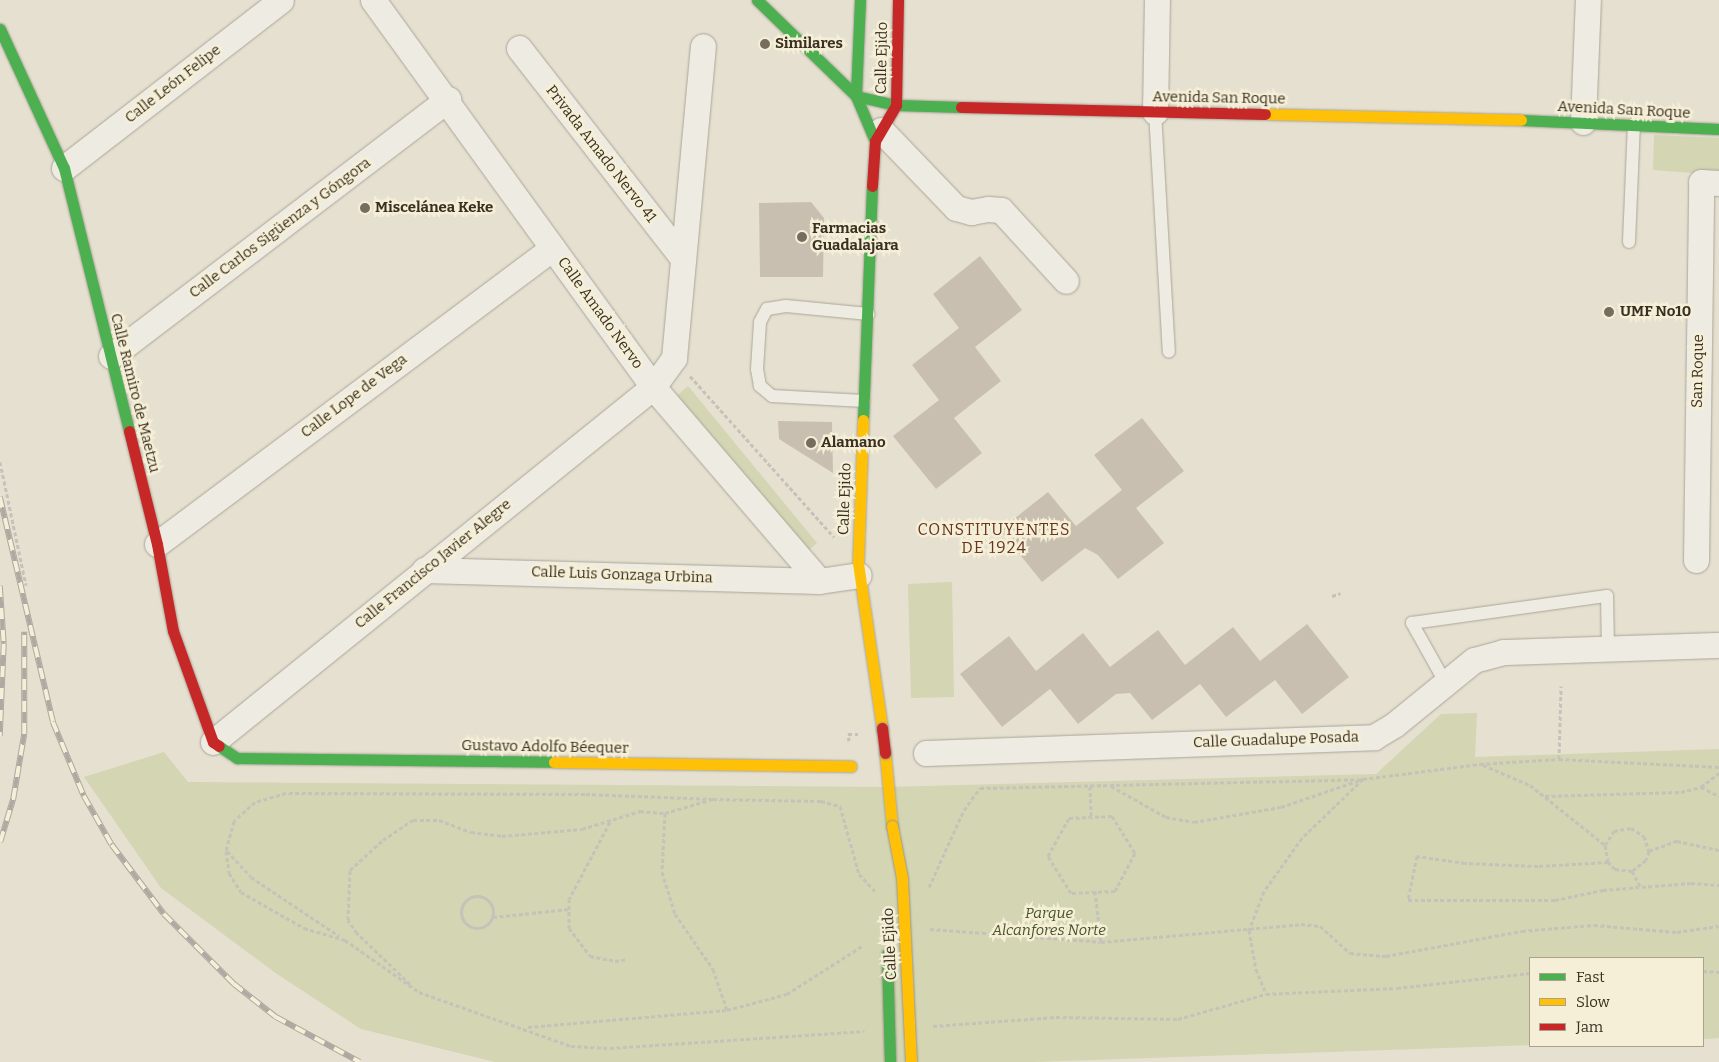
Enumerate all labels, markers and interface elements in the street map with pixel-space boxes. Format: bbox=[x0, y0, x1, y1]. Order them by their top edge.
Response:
street label: Calle Ejido bbox=[872, 22, 892, 94]
place label: Similares bbox=[775, 35, 843, 53]
marker: Similares bbox=[759, 38, 771, 50]
street label: Calle León Felipe bbox=[121, 41, 225, 127]
street label: Privada Amado Nervo 41 bbox=[542, 82, 660, 226]
street label: Avenida San Roque bbox=[1152, 88, 1286, 108]
street label: Avenida San Roque bbox=[1557, 98, 1691, 122]
street label: Calle Carlos Sigüenza y Góngora bbox=[186, 154, 374, 302]
place label: Miscelánea Keke bbox=[375, 199, 493, 217]
marker: Miscelánea Keke bbox=[359, 202, 371, 214]
place label: Farmacias Guadalajara bbox=[812, 219, 899, 254]
marker: Farmacias Guadalajara bbox=[796, 231, 808, 243]
street label: Calle Amado Nervo bbox=[553, 254, 647, 372]
place label: UMF No10 bbox=[1620, 303, 1691, 321]
marker: UMF No10 bbox=[1602, 305, 1616, 319]
street label: Calle Ramiro de Maetzu bbox=[106, 312, 164, 474]
street label: San Roque bbox=[1688, 334, 1708, 408]
street label: Calle Lope de Vega bbox=[297, 350, 411, 442]
place label: Alamano bbox=[821, 434, 886, 452]
marker: Alamano bbox=[805, 437, 817, 449]
street label: Calle Ejido bbox=[835, 462, 855, 536]
street label: Calle Francisco Javier Alegre bbox=[351, 495, 515, 633]
district label: CONSTITUYENTES DE 1924 bbox=[916, 520, 1072, 558]
street label: Calle Luis Gonzaga Urbina bbox=[531, 563, 713, 587]
street label: Calle Guadalupe Posada bbox=[1193, 728, 1359, 752]
street label: Gustavo Adolfo Béequer bbox=[461, 737, 629, 757]
park label: Parque Alcanfores Norte bbox=[992, 904, 1106, 939]
street label: Calle Ejido bbox=[879, 907, 901, 981]
legend bbox=[1529, 957, 1704, 1047]
text: Fast bbox=[1576, 968, 1605, 986]
text: Slow bbox=[1576, 993, 1610, 1011]
text: Jam bbox=[1576, 1018, 1603, 1036]

